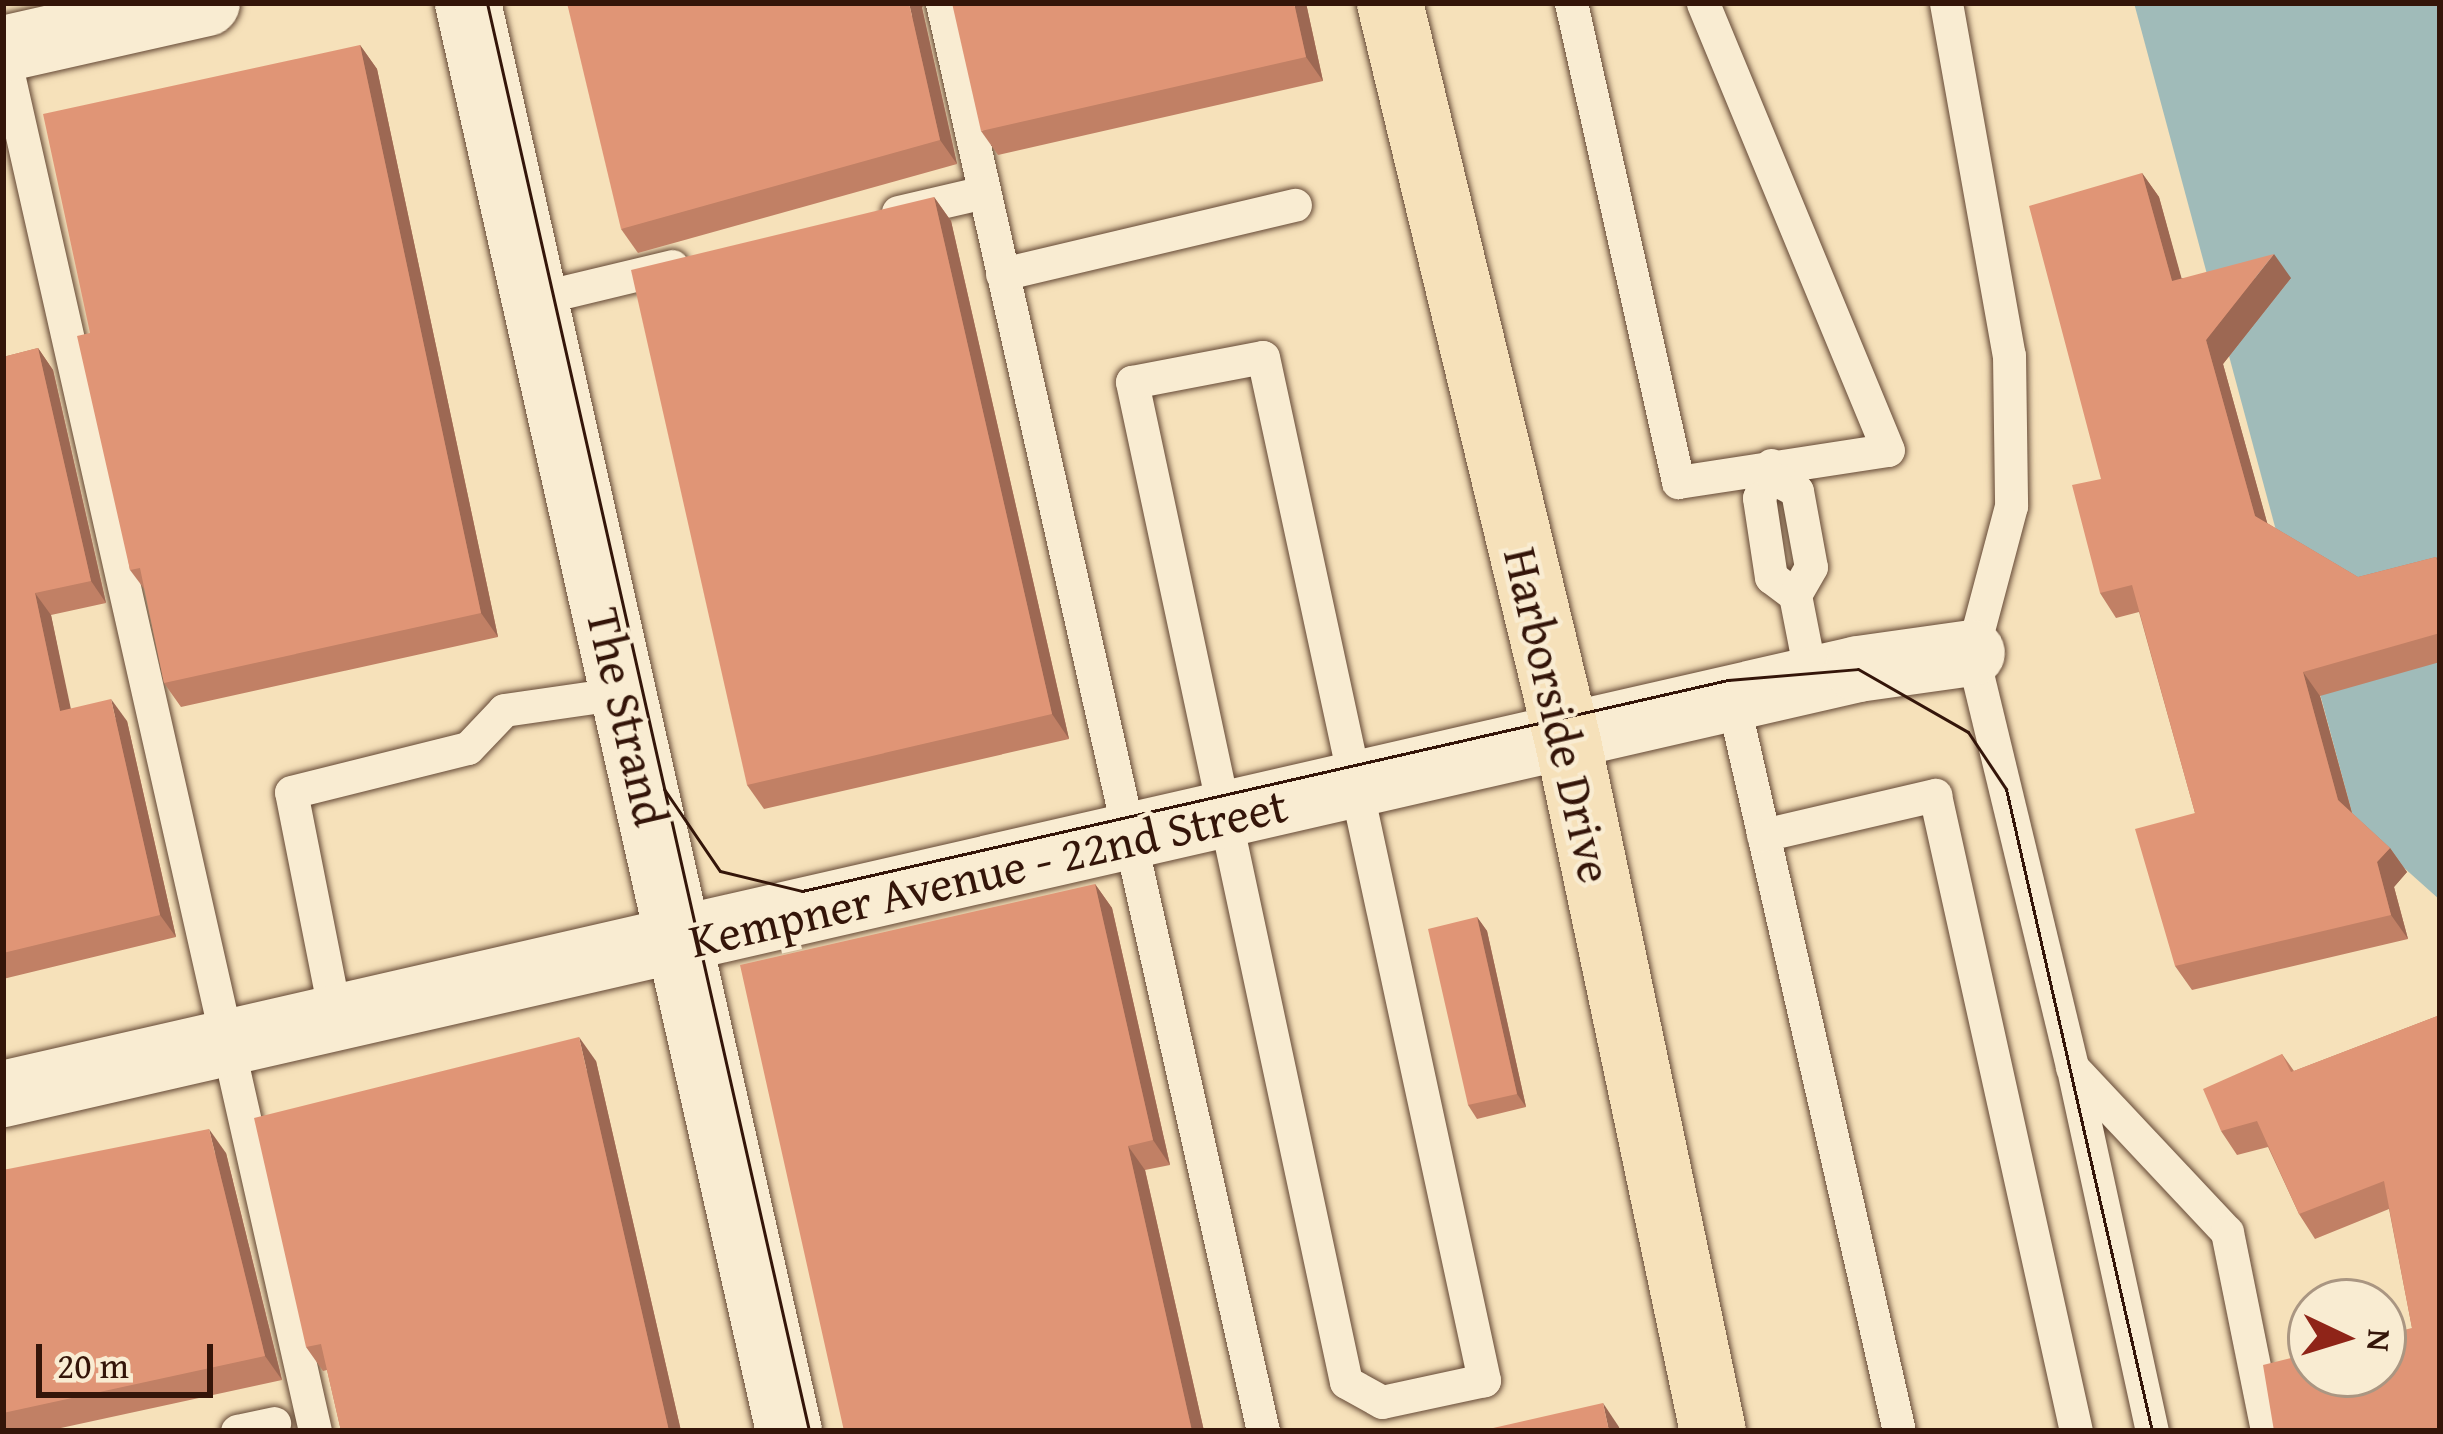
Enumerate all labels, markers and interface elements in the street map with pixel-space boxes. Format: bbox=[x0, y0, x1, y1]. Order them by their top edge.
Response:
street label: Harborside Drive bbox=[1492, 542, 1626, 888]
street label: The Strand bbox=[575, 602, 681, 832]
street label: Kempner Avenue - 22nd Street bbox=[683, 775, 1293, 969]
north arrow bbox=[2287, 1278, 2407, 1398]
scale bar bbox=[42, 1320, 219, 1394]
text: N bbox=[2355, 1328, 2405, 1353]
text: 20 m bbox=[57, 1338, 129, 1391]

